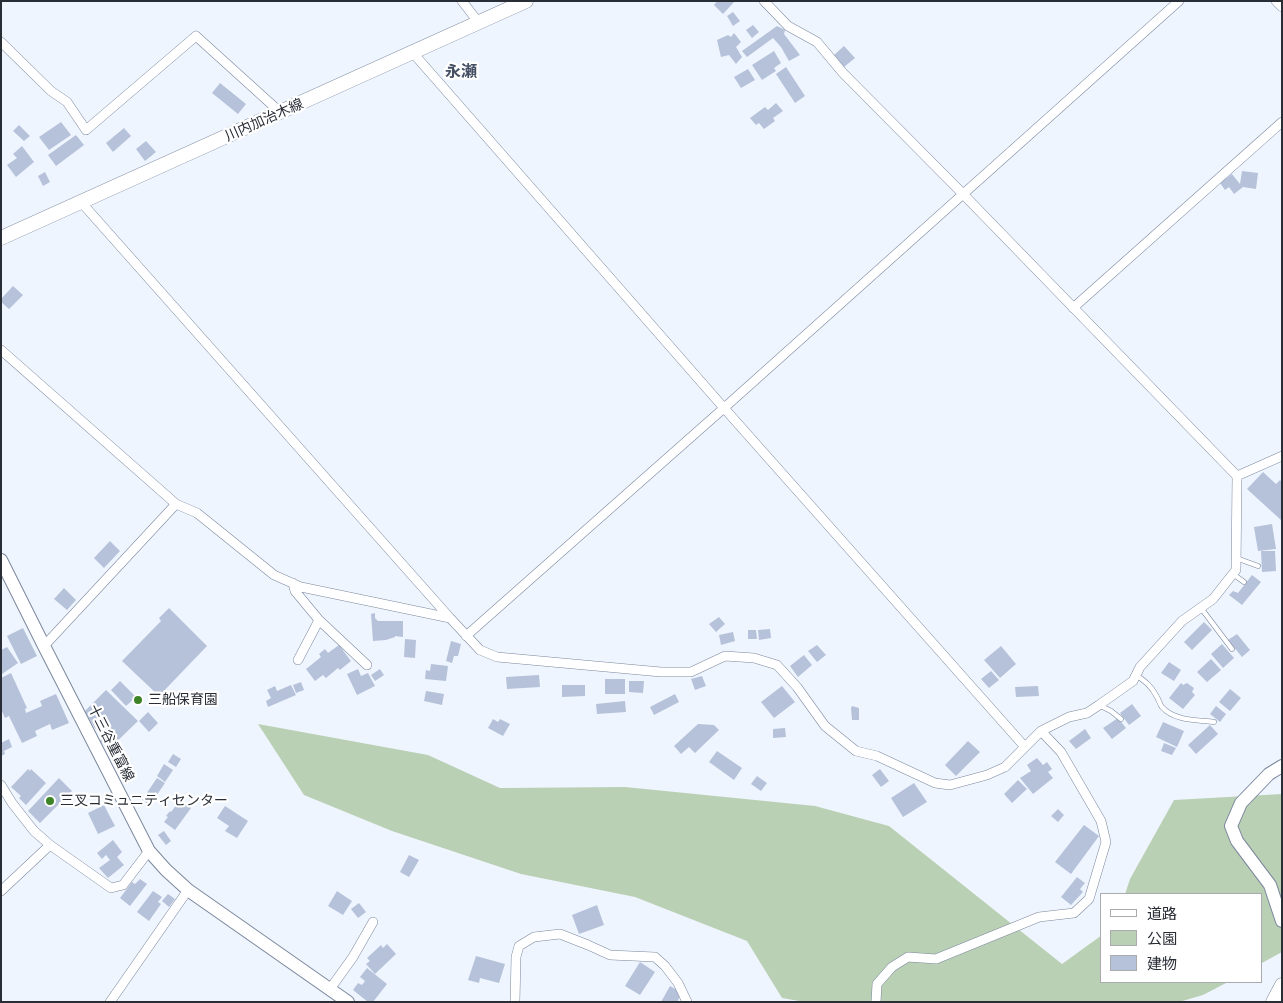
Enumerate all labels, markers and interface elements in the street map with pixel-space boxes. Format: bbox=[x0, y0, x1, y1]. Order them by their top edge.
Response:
district label: 永瀬 bbox=[445, 62, 477, 82]
street label: 川内加治木線 bbox=[222, 95, 306, 145]
place label: 三船保育園 bbox=[148, 692, 218, 708]
marker: 三船保育園 bbox=[132, 694, 144, 706]
street label: 十三谷重富線 bbox=[84, 702, 138, 784]
place label: 三叉コミュニティセンター bbox=[60, 793, 228, 809]
marker: 三叉コミュニティセンター bbox=[44, 795, 56, 807]
legend bbox=[1100, 893, 1263, 983]
text: 道路 bbox=[1147, 904, 1177, 922]
text: 公園 bbox=[1147, 929, 1177, 947]
text: 建物 bbox=[1147, 954, 1177, 972]

